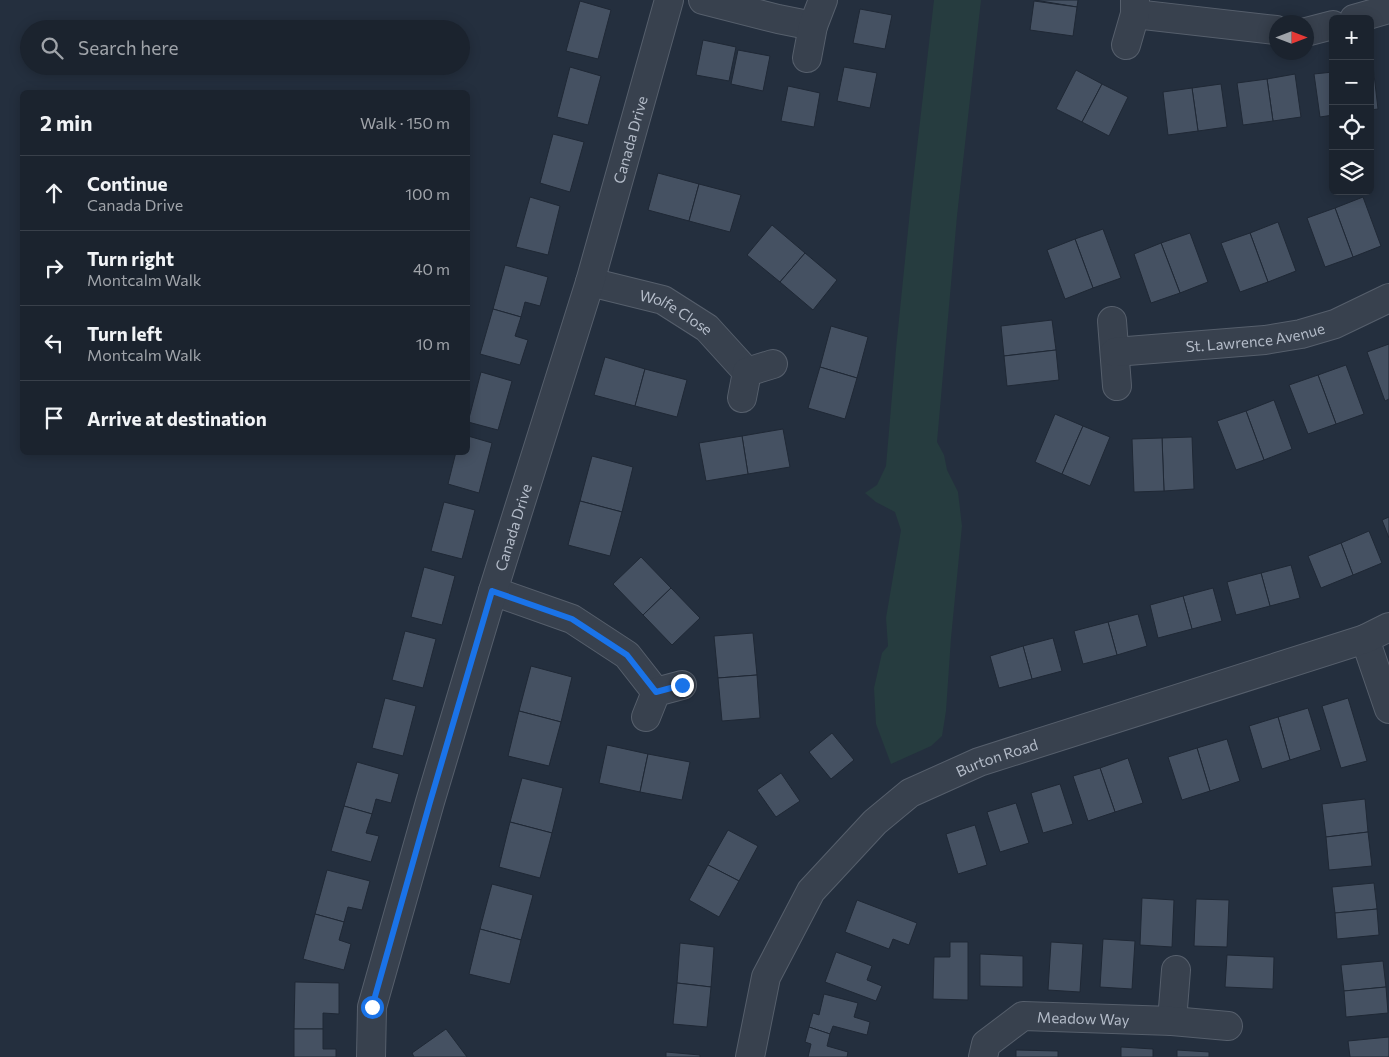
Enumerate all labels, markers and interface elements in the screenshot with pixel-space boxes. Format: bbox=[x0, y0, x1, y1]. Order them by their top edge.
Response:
north arrow bbox=[1269, 15, 1314, 60]
map controls bbox=[1329, 15, 1374, 195]
button: + bbox=[1329, 15, 1374, 60]
search box bbox=[20, 20, 470, 75]
icon: search bbox=[38, 34, 66, 62]
text: Search here bbox=[78, 36, 178, 59]
button: − bbox=[1329, 60, 1374, 105]
street label: Canada Drive bbox=[609, 94, 651, 186]
button: locate bbox=[1329, 105, 1374, 150]
text: 2 min bbox=[40, 110, 92, 135]
text: Walk · 150 m bbox=[360, 113, 450, 132]
button: layers bbox=[1329, 150, 1374, 195]
text: Continue bbox=[87, 172, 167, 195]
icon: ahead bbox=[40, 179, 68, 207]
text: 100 m bbox=[405, 184, 450, 203]
text: Canada Drive bbox=[87, 195, 183, 214]
text: Turn right bbox=[87, 247, 174, 270]
icon: right bbox=[40, 254, 68, 282]
text: 40 m bbox=[413, 259, 450, 278]
text: Montcalm Walk bbox=[87, 270, 201, 289]
street label: Wolfe Close bbox=[638, 286, 717, 338]
street label: St. Lawrence Avenue bbox=[1185, 319, 1327, 355]
text: Turn left bbox=[87, 322, 162, 345]
icon: left bbox=[40, 329, 68, 357]
text: 10 m bbox=[416, 334, 450, 353]
text: Montcalm Walk bbox=[87, 345, 201, 364]
icon: arrive bbox=[40, 404, 68, 432]
text: Arrive at destination bbox=[87, 407, 267, 430]
street label: Canada Drive bbox=[491, 481, 535, 573]
route end bbox=[671, 674, 694, 697]
street label: Burton Road bbox=[953, 735, 1040, 780]
route start bbox=[361, 996, 384, 1019]
street label: Meadow Way bbox=[1037, 1007, 1130, 1029]

